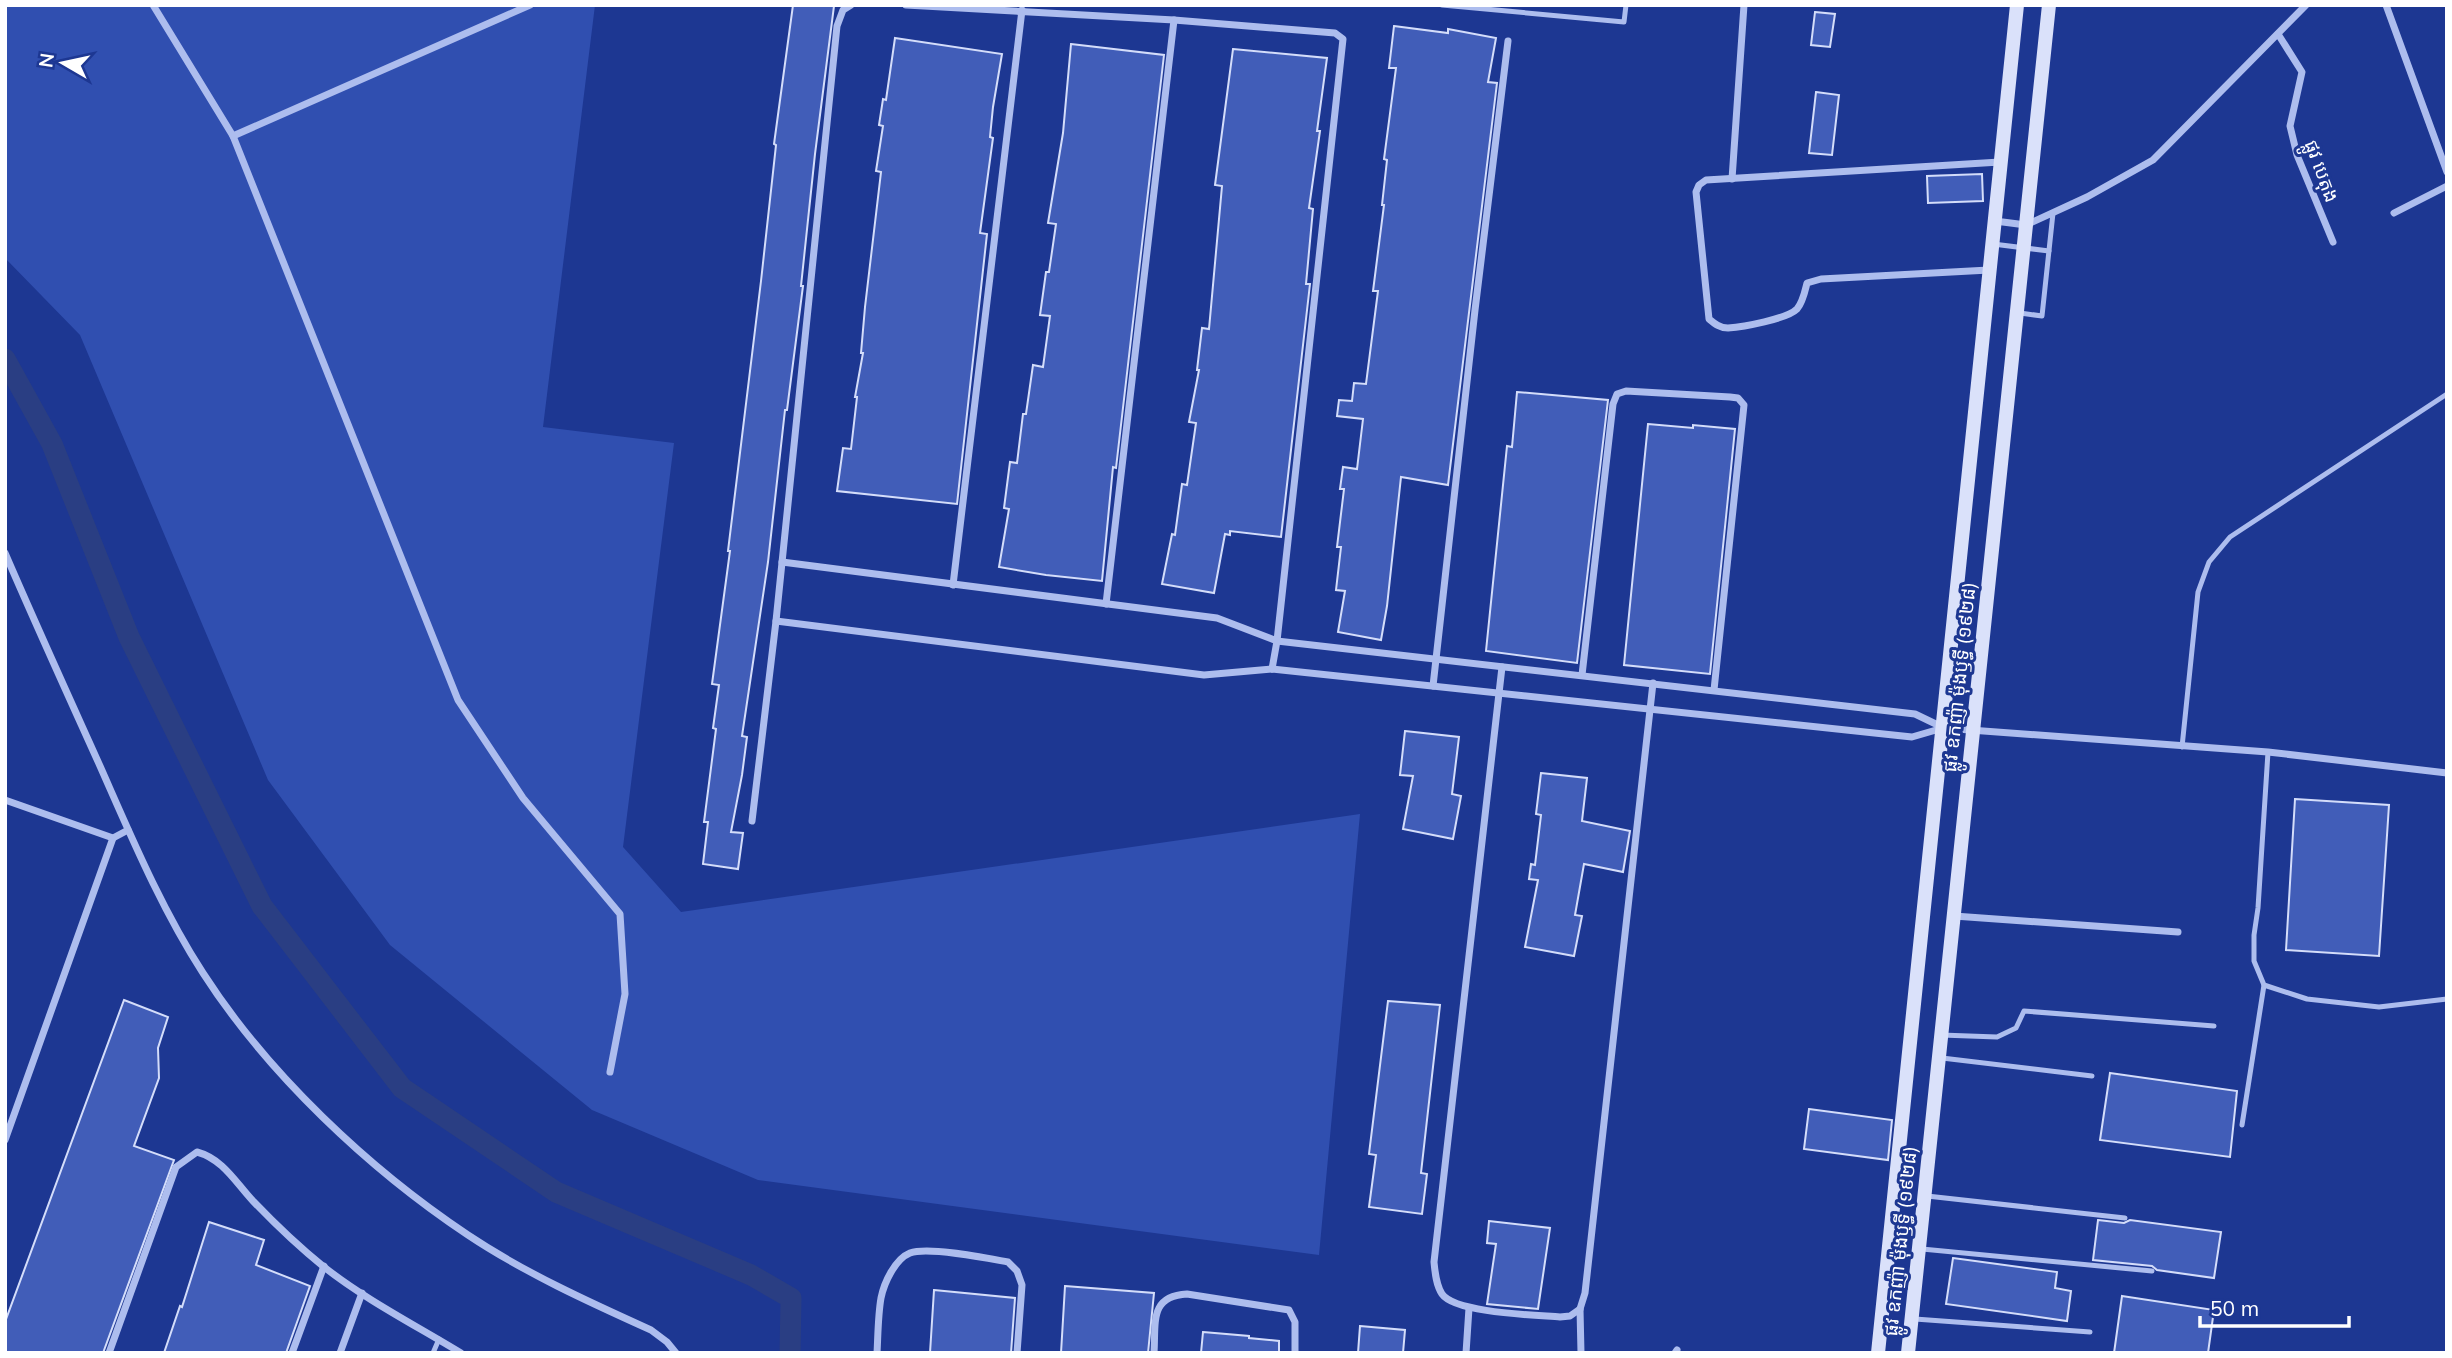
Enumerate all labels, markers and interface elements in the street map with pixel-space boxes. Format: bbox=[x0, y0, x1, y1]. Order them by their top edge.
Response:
north arrow bbox=[28, 28, 98, 98]
text: N bbox=[33, 51, 59, 69]
street label: ផ្លូវ បេតុង bbox=[2294, 136, 2344, 208]
street label: ផ្លូវ ឧកញ៉ា ម៉ុងឫទ្ធី (១៩២៨) bbox=[1937, 581, 1987, 774]
street label: ផ្លូវ ឧកញ៉ា ម៉ុងឫទ្ធី (១៩២៨) bbox=[1878, 1145, 1928, 1338]
scale bar bbox=[2200, 1284, 2349, 1328]
text: 50 m bbox=[2210, 1295, 2259, 1321]

